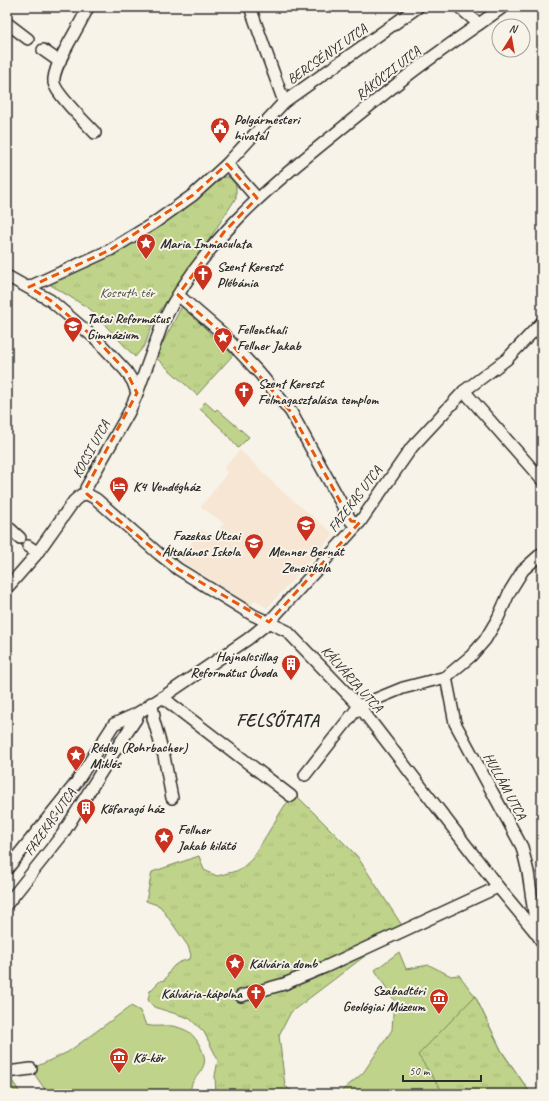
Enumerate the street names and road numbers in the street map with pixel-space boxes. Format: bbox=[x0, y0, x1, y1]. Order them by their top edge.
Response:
street label: BERCSÉNYI UTCA bbox=[284, 20, 371, 88]
street label: RÁKÓCZI UTCA bbox=[352, 42, 425, 104]
street label: KOCSI UTCA bbox=[68, 417, 114, 481]
street label: FAZEKAS UTCA bbox=[325, 462, 386, 535]
street label: KÁLVÁRIA UTCA bbox=[318, 642, 387, 716]
street label: HULLÁM UTCA bbox=[480, 750, 531, 823]
street label: FAZEKAS UTCA bbox=[21, 784, 80, 859]

